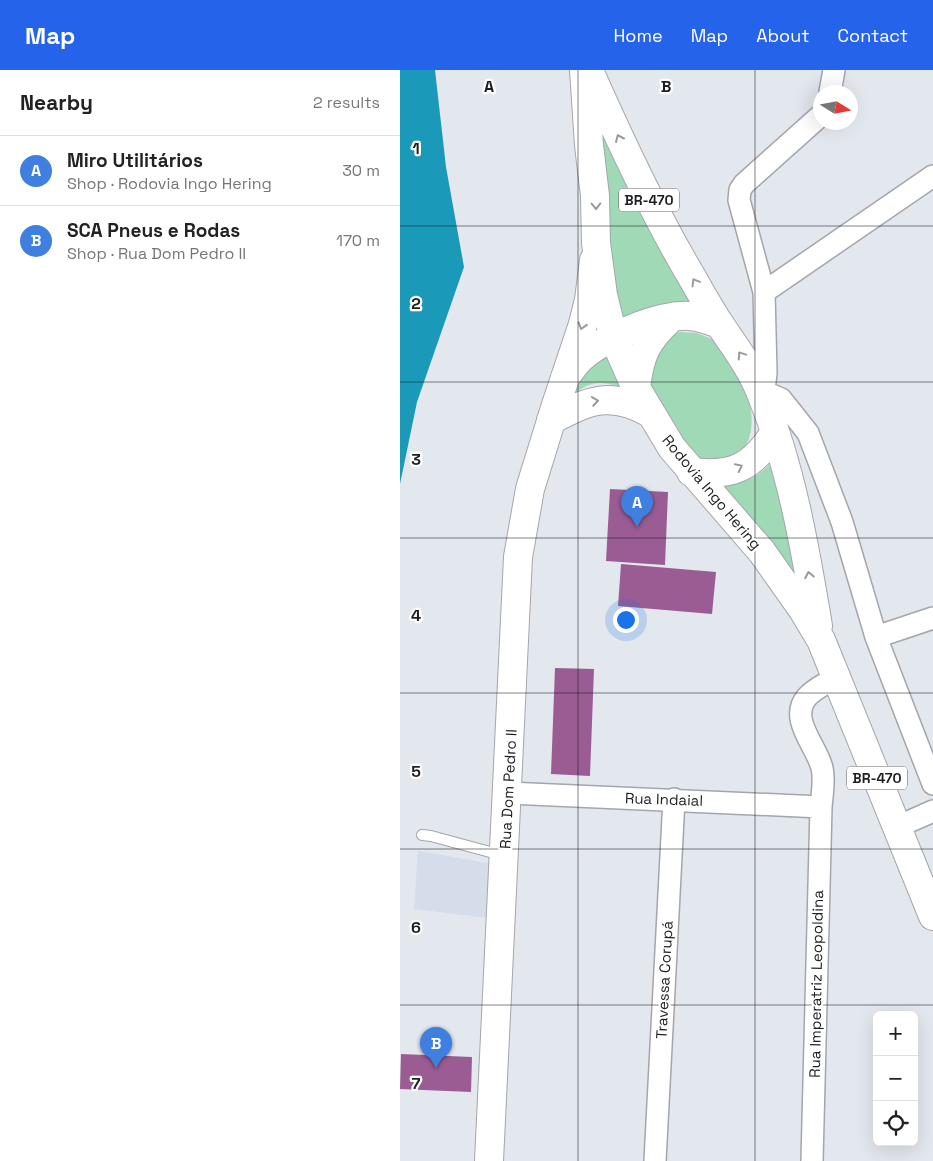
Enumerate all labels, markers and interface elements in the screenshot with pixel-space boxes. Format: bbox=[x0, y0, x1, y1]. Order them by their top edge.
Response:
text: Map bbox=[25, 20, 75, 51]
text: Home bbox=[614, 24, 663, 47]
text: Map bbox=[691, 24, 728, 47]
text: About bbox=[756, 24, 810, 47]
text: Contact bbox=[838, 24, 908, 47]
text: A bbox=[484, 76, 494, 97]
text: B bbox=[661, 76, 671, 97]
north arrow bbox=[813, 85, 858, 130]
text: Nearby bbox=[20, 89, 93, 116]
text: 2 results bbox=[313, 92, 380, 113]
one-way arrow bbox=[615, 134, 626, 143]
text: 1 bbox=[412, 138, 420, 159]
text: Miro Utilitários bbox=[67, 148, 203, 173]
text: A bbox=[31, 160, 41, 181]
text: 30 m bbox=[342, 160, 380, 181]
text: Shop · Rodovia Ingo Hering bbox=[67, 173, 272, 194]
road number: BR-470 bbox=[619, 188, 679, 212]
one-way arrow bbox=[590, 202, 601, 210]
text: SCA Pneus e Rodas bbox=[67, 218, 240, 243]
text: B bbox=[31, 230, 41, 251]
text: 170 m bbox=[336, 230, 380, 251]
text: Shop · Rua Dom Pedro II bbox=[67, 243, 246, 264]
one-way arrow bbox=[691, 278, 701, 287]
text: 2 bbox=[411, 293, 421, 314]
one-way arrow bbox=[578, 321, 588, 329]
one-way arrow bbox=[738, 352, 747, 361]
one-way arrow bbox=[591, 397, 600, 407]
street label: Rodovia Ingo Hering bbox=[658, 431, 766, 553]
text: 3 bbox=[411, 449, 421, 470]
one-way arrow bbox=[734, 463, 743, 473]
pin: A bbox=[621, 486, 653, 527]
one-way arrow bbox=[805, 570, 815, 579]
text: 4 bbox=[411, 605, 421, 626]
your location bbox=[613, 607, 639, 633]
street label: Rua Dom Pedro II bbox=[495, 728, 521, 850]
text: 5 bbox=[411, 761, 421, 782]
road number: BR-470 bbox=[847, 766, 907, 790]
street label: Rua Indaial bbox=[625, 788, 703, 810]
street label: Rua Imperatriz Leopoldina bbox=[805, 890, 827, 1078]
text: 6 bbox=[411, 917, 421, 938]
street label: Travessa Corupá bbox=[651, 920, 677, 1040]
map controls bbox=[873, 1011, 918, 1146]
button: + bbox=[873, 1011, 918, 1056]
pin: B bbox=[420, 1027, 452, 1068]
button: − bbox=[873, 1056, 918, 1101]
text: 7 bbox=[412, 1073, 421, 1094]
button: locate bbox=[873, 1101, 918, 1146]

